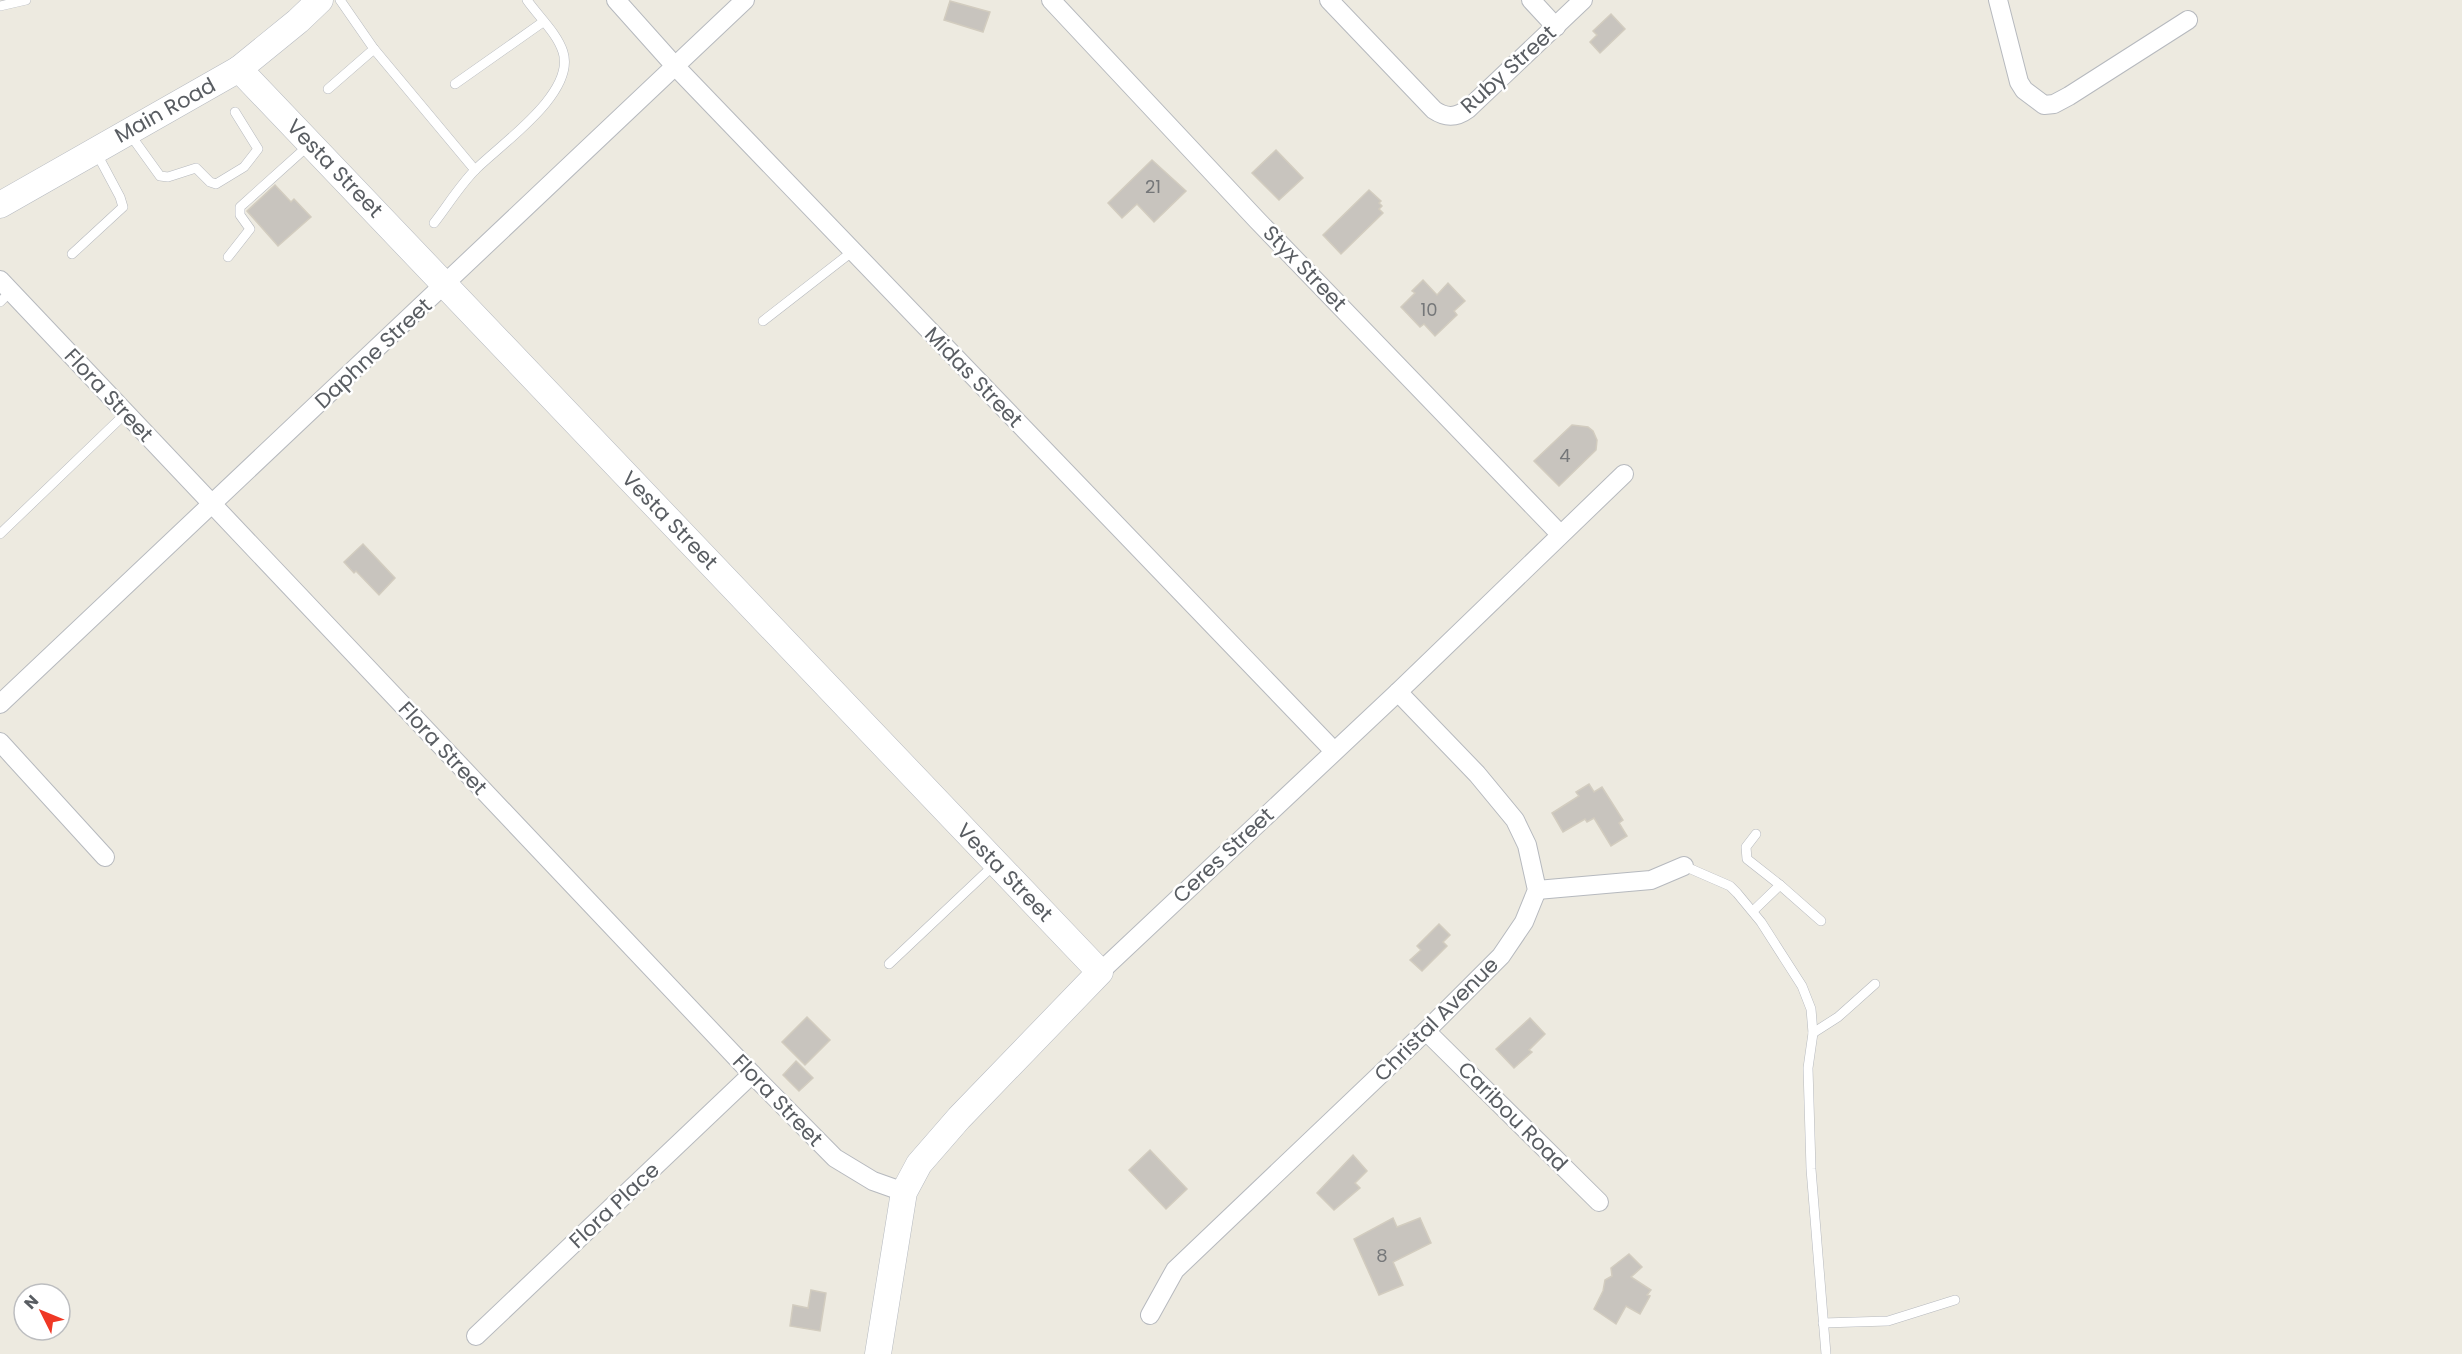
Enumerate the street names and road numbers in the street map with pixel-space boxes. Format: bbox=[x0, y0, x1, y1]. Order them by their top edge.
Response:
street label: Ruby Street bbox=[1454, 18, 1562, 120]
street label: Main Road bbox=[109, 70, 221, 150]
street label: Vesta Street bbox=[280, 112, 390, 224]
street label: Styx Street bbox=[1257, 219, 1353, 317]
street label: Daphne Street bbox=[308, 291, 438, 415]
street label: Midas Street bbox=[919, 320, 1029, 434]
street label: Flora Street bbox=[58, 342, 160, 448]
street label: Vesta Street bbox=[615, 464, 725, 576]
street label: Flora Street bbox=[392, 695, 494, 801]
street label: Ceres Street bbox=[1166, 801, 1280, 909]
street label: Vesta Street bbox=[950, 816, 1060, 928]
street label: Christal Avenue bbox=[1367, 950, 1505, 1088]
street label: Flora Street bbox=[726, 1047, 830, 1153]
street label: Caribou Road bbox=[1452, 1055, 1574, 1177]
street label: Flora Place bbox=[562, 1155, 666, 1255]

